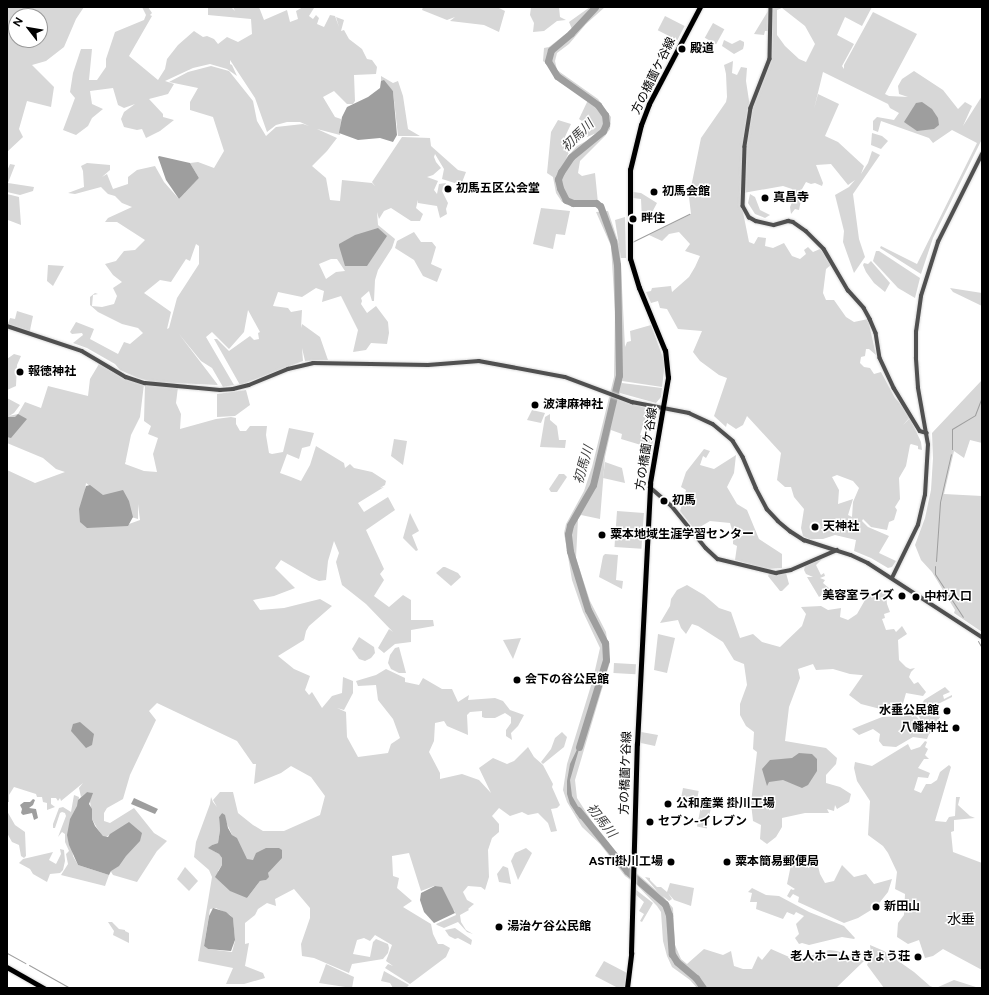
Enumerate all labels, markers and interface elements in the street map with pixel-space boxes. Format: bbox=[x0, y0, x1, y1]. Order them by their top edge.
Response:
north arrow bbox=[8, 8, 48, 48]
text: N bbox=[10, 15, 26, 29]
street label: 方の橋薗ケ谷線 bbox=[629, 35, 679, 117]
place label: 殿道 bbox=[690, 42, 714, 56]
marker: 殿道 bbox=[677, 44, 687, 54]
water label: 初馬川 bbox=[559, 117, 597, 155]
place label: 初馬五区公会堂 bbox=[456, 182, 540, 196]
marker: 初馬五区公会堂 bbox=[443, 184, 453, 194]
place label: 初馬会館 bbox=[662, 185, 710, 199]
marker: 初馬会館 bbox=[649, 187, 659, 197]
place label: 真昌寺 bbox=[773, 191, 809, 205]
marker: 真昌寺 bbox=[760, 193, 770, 203]
place label: 畔住 bbox=[641, 212, 665, 226]
marker: 畔住 bbox=[628, 214, 638, 224]
place label: 報徳神社 bbox=[28, 365, 76, 379]
marker: 報徳神社 bbox=[15, 367, 25, 377]
place label: 波津麻神社 bbox=[543, 398, 603, 412]
marker: 波津麻神社 bbox=[530, 400, 540, 410]
street label: 方の橋薗ケ谷線 bbox=[633, 406, 661, 492]
water label: 初馬川 bbox=[571, 444, 597, 486]
place label: 初馬 bbox=[672, 494, 696, 508]
marker: 初馬 bbox=[659, 496, 669, 506]
place label: 天神社 bbox=[823, 520, 859, 534]
marker: 天神社 bbox=[810, 522, 820, 532]
place label: 粟本地域生涯学習センター bbox=[610, 528, 754, 542]
marker: 粟本地域生涯学習センター bbox=[597, 530, 607, 540]
place label: 美容室ライズ bbox=[822, 589, 894, 603]
place label: 中村入口 bbox=[924, 590, 972, 604]
marker: 美容室ライズ bbox=[897, 591, 907, 601]
marker: 中村入口 bbox=[911, 592, 921, 602]
place label: 会下の谷公民館 bbox=[525, 673, 609, 687]
marker: 会下の谷公民館 bbox=[512, 675, 522, 685]
place label: 水垂公民館 bbox=[879, 704, 939, 718]
marker: 水垂公民館 bbox=[942, 706, 952, 716]
place label: 八幡神社 bbox=[900, 721, 948, 735]
marker: 八幡神社 bbox=[951, 723, 961, 733]
street label: 方の橋薗ケ谷線 bbox=[617, 731, 635, 815]
place label: 公和産業 掛川工場 bbox=[676, 797, 775, 811]
marker: 公和産業 掛川工場 bbox=[663, 799, 673, 809]
water label: 初馬川 bbox=[583, 801, 619, 841]
place label: セブン-イレブン bbox=[658, 815, 747, 829]
marker: セブン-イレブン bbox=[645, 817, 655, 827]
place label: ASTI掛川工場 bbox=[589, 855, 663, 869]
place label: 粟本簡易郵便局 bbox=[735, 855, 819, 869]
marker: ASTI掛川工場 bbox=[666, 857, 676, 867]
marker: 粟本簡易郵便局 bbox=[722, 857, 732, 867]
place label: 新田山 bbox=[884, 900, 920, 914]
marker: 新田山 bbox=[871, 902, 881, 912]
district label: 水垂 bbox=[947, 912, 975, 928]
place label: 湯治ケ谷公民館 bbox=[507, 920, 591, 934]
marker: 湯治ケ谷公民館 bbox=[494, 922, 504, 932]
place label: 老人ホームききょう荘 bbox=[790, 950, 910, 964]
marker: 老人ホームききょう荘 bbox=[913, 952, 923, 962]

